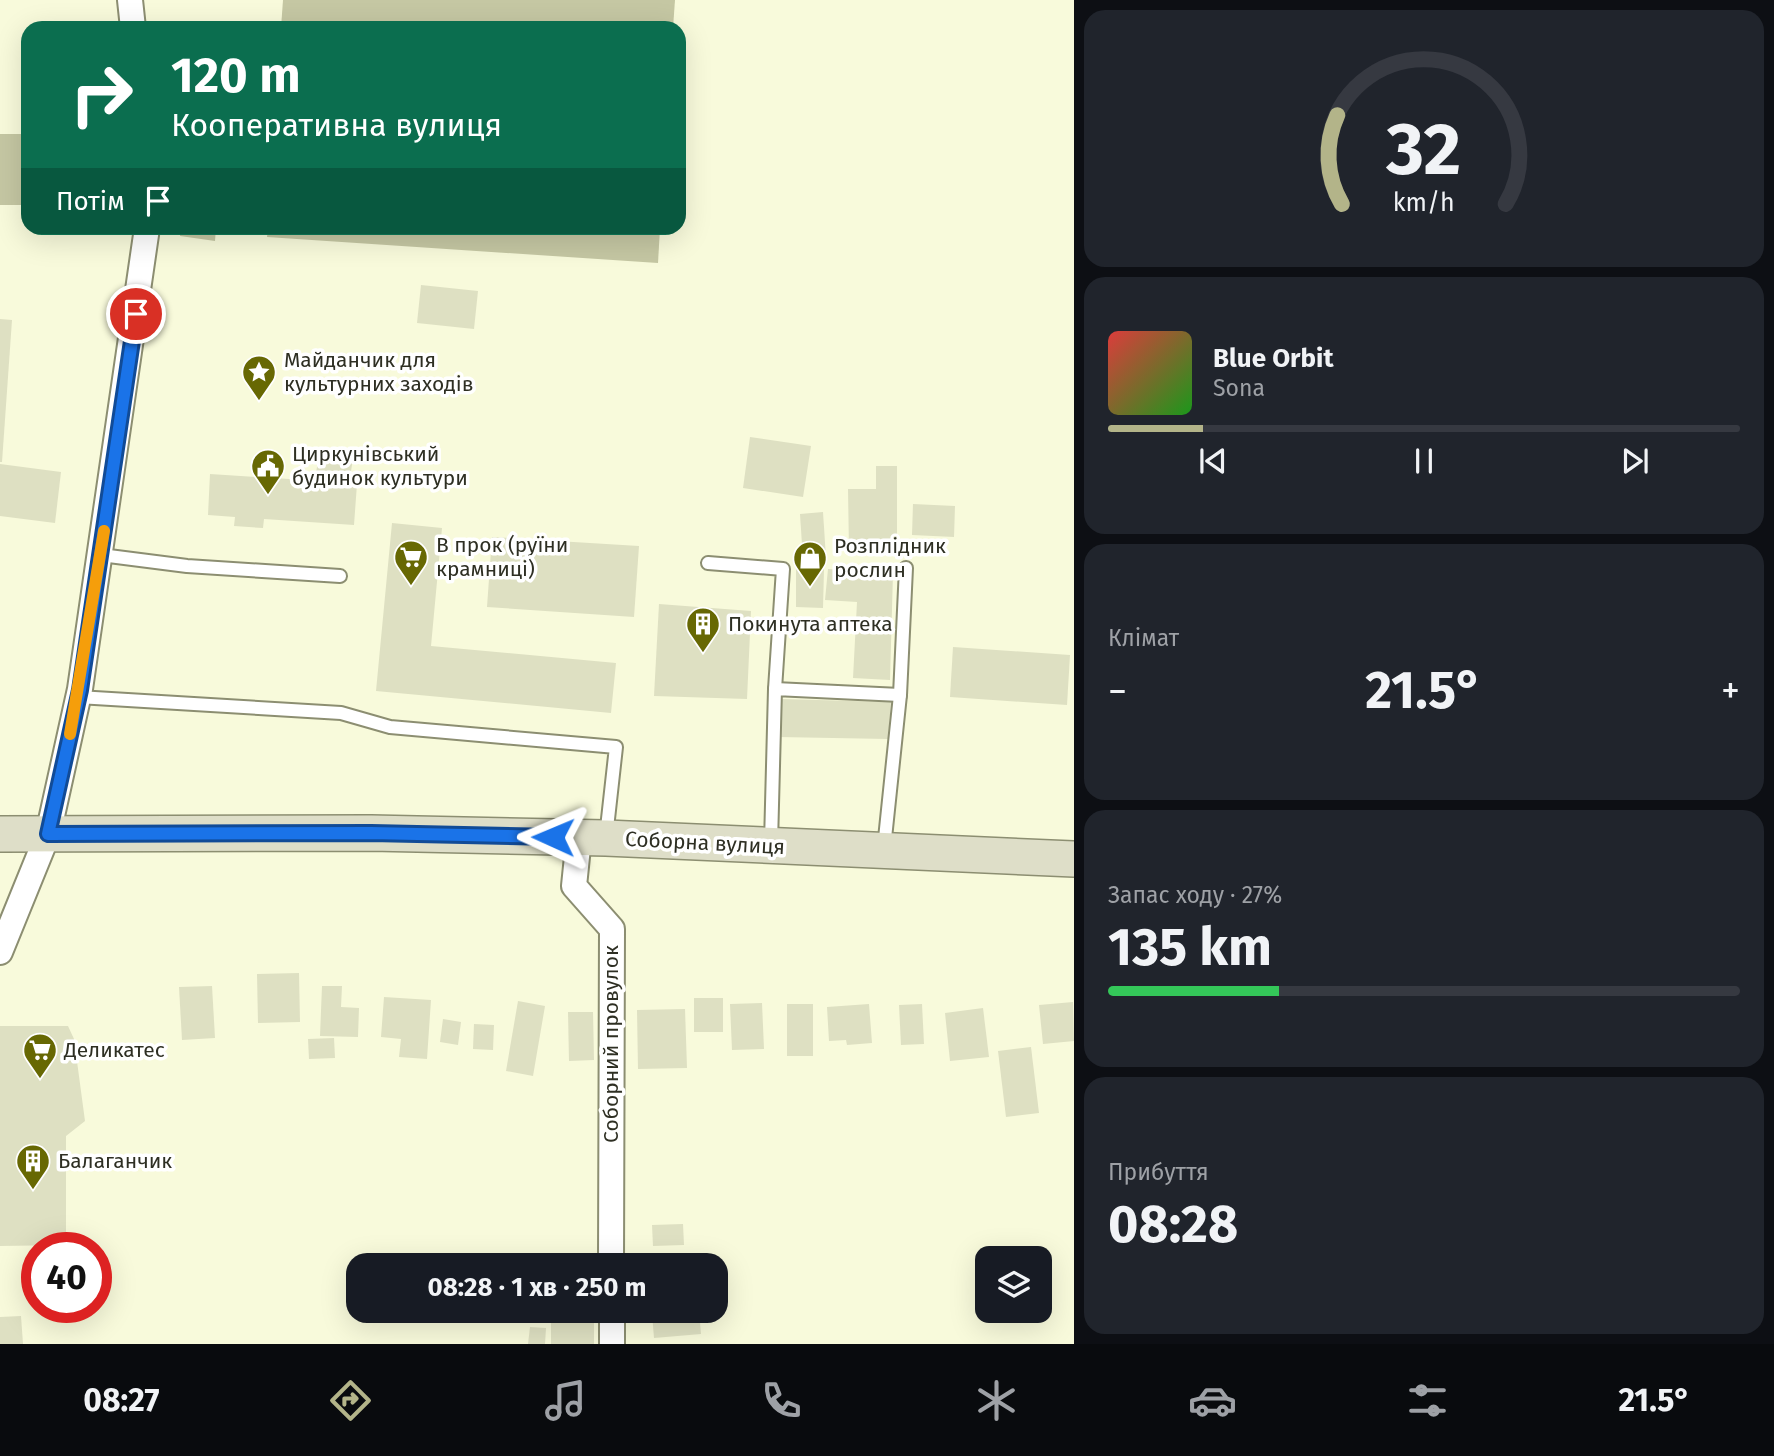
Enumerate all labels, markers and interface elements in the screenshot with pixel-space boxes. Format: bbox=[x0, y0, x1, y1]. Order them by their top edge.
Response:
text: 120 m bbox=[171, 46, 301, 105]
icon: right bbox=[56, 49, 147, 140]
text: Кооперативна вулиця bbox=[171, 106, 502, 144]
text: 32 bbox=[1386, 107, 1461, 194]
icon: arrive bbox=[139, 182, 177, 220]
text: Потім bbox=[56, 186, 125, 217]
text: km/h bbox=[1393, 188, 1455, 218]
pin bbox=[106, 284, 166, 344]
icon: arrive bbox=[117, 295, 155, 333]
text: Blue Orbit bbox=[1213, 343, 1333, 374]
place label: Майданчик для культурних заходів bbox=[284, 347, 474, 397]
place icon: Майданчик для культурних заходів bbox=[240, 353, 278, 402]
text: Sona bbox=[1213, 374, 1265, 402]
place label: Циркунівський будинок культури bbox=[292, 441, 468, 491]
icon: previous bbox=[1194, 442, 1232, 480]
icon: pause bbox=[1405, 442, 1443, 480]
icon: next bbox=[1616, 442, 1654, 480]
public building icon: Циркунівський будинок культури bbox=[249, 447, 287, 496]
place label: В прок (руїни крамниці) bbox=[436, 532, 568, 582]
place label: Розплідник рослин bbox=[834, 533, 946, 583]
supermarket icon: В прок (руїни крамниці) bbox=[392, 538, 430, 587]
shop icon: Розплідник рослин bbox=[791, 539, 829, 588]
building icon: Покинута аптека bbox=[684, 605, 722, 654]
place label: Покинута аптека bbox=[728, 611, 893, 637]
text: Клімат bbox=[1108, 624, 1179, 652]
text: 21.5° bbox=[1365, 659, 1483, 722]
text: − bbox=[1108, 668, 1127, 714]
text: + bbox=[1721, 668, 1740, 714]
position arrow bbox=[516, 800, 590, 874]
street label: Соборна вулиця bbox=[624, 826, 786, 860]
text: Запас ходу · 27% bbox=[1108, 881, 1282, 909]
text: 135 km bbox=[1108, 916, 1272, 979]
street label: Соборний провулок bbox=[598, 945, 624, 1143]
supermarket icon: Деликатес bbox=[21, 1031, 59, 1080]
place label: Деликатес bbox=[63, 1037, 165, 1063]
building icon: Балаганчик bbox=[14, 1142, 52, 1191]
place label: Балаганчик bbox=[58, 1148, 172, 1174]
text: Прибуття bbox=[1108, 1158, 1209, 1186]
text: 08:28 bbox=[1108, 1193, 1238, 1256]
speed limit sign: 40 bbox=[21, 1232, 112, 1323]
map controls bbox=[975, 1246, 1052, 1323]
button: layers bbox=[975, 1246, 1052, 1323]
text: 08:28 · 1 хв · 250 m bbox=[428, 1272, 646, 1303]
icon: directions bbox=[326, 1376, 375, 1425]
icon: music bbox=[541, 1376, 590, 1425]
icon: phone bbox=[757, 1376, 806, 1425]
icon: climate bbox=[972, 1376, 1021, 1425]
icon: car bbox=[1188, 1376, 1237, 1425]
icon: filters bbox=[1403, 1376, 1452, 1425]
text: 08:27 bbox=[83, 1381, 159, 1419]
text: 21.5° bbox=[1618, 1381, 1691, 1419]

